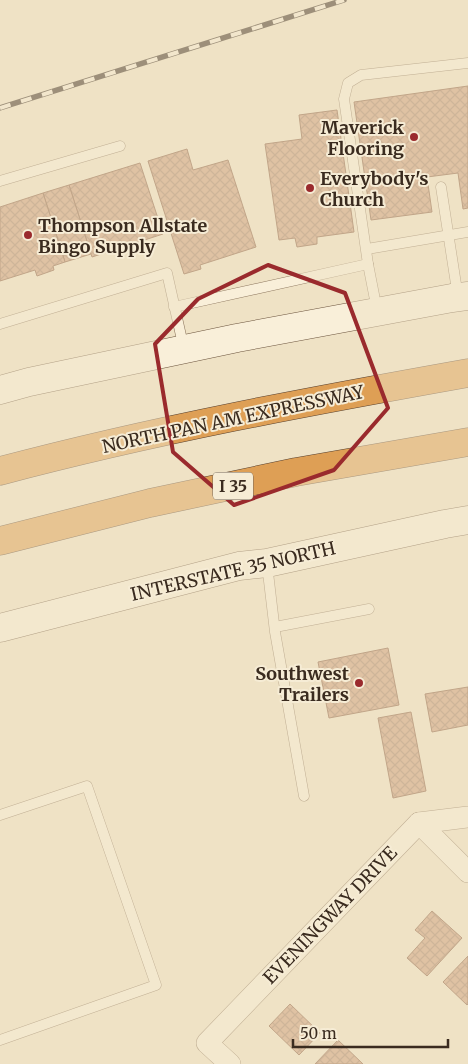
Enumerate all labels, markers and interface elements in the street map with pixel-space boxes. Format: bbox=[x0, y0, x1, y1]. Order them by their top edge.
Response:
place label: Maverick Flooring bbox=[321, 116, 404, 160]
marker: Maverick Flooring bbox=[408, 131, 420, 143]
place label: Everybody's Church bbox=[320, 167, 429, 211]
marker: Everybody's Church bbox=[304, 182, 316, 194]
place label: Thompson Allstate Bingo Supply bbox=[38, 214, 207, 258]
marker: Thompson Allstate Bingo Supply bbox=[22, 229, 34, 241]
street label: NORTH PAN AM EXPRESSWAY bbox=[100, 380, 366, 458]
road number: I 35 bbox=[213, 472, 253, 500]
street label: INTERSTATE 35 NORTH bbox=[128, 536, 338, 606]
place label: Southwest Trailers bbox=[255, 662, 350, 706]
marker: Southwest Trailers bbox=[353, 677, 365, 689]
street label: EVENINGWAY DRIVE bbox=[258, 841, 402, 989]
scale bar bbox=[293, 1016, 448, 1048]
text: 50 m bbox=[300, 1024, 337, 1043]

